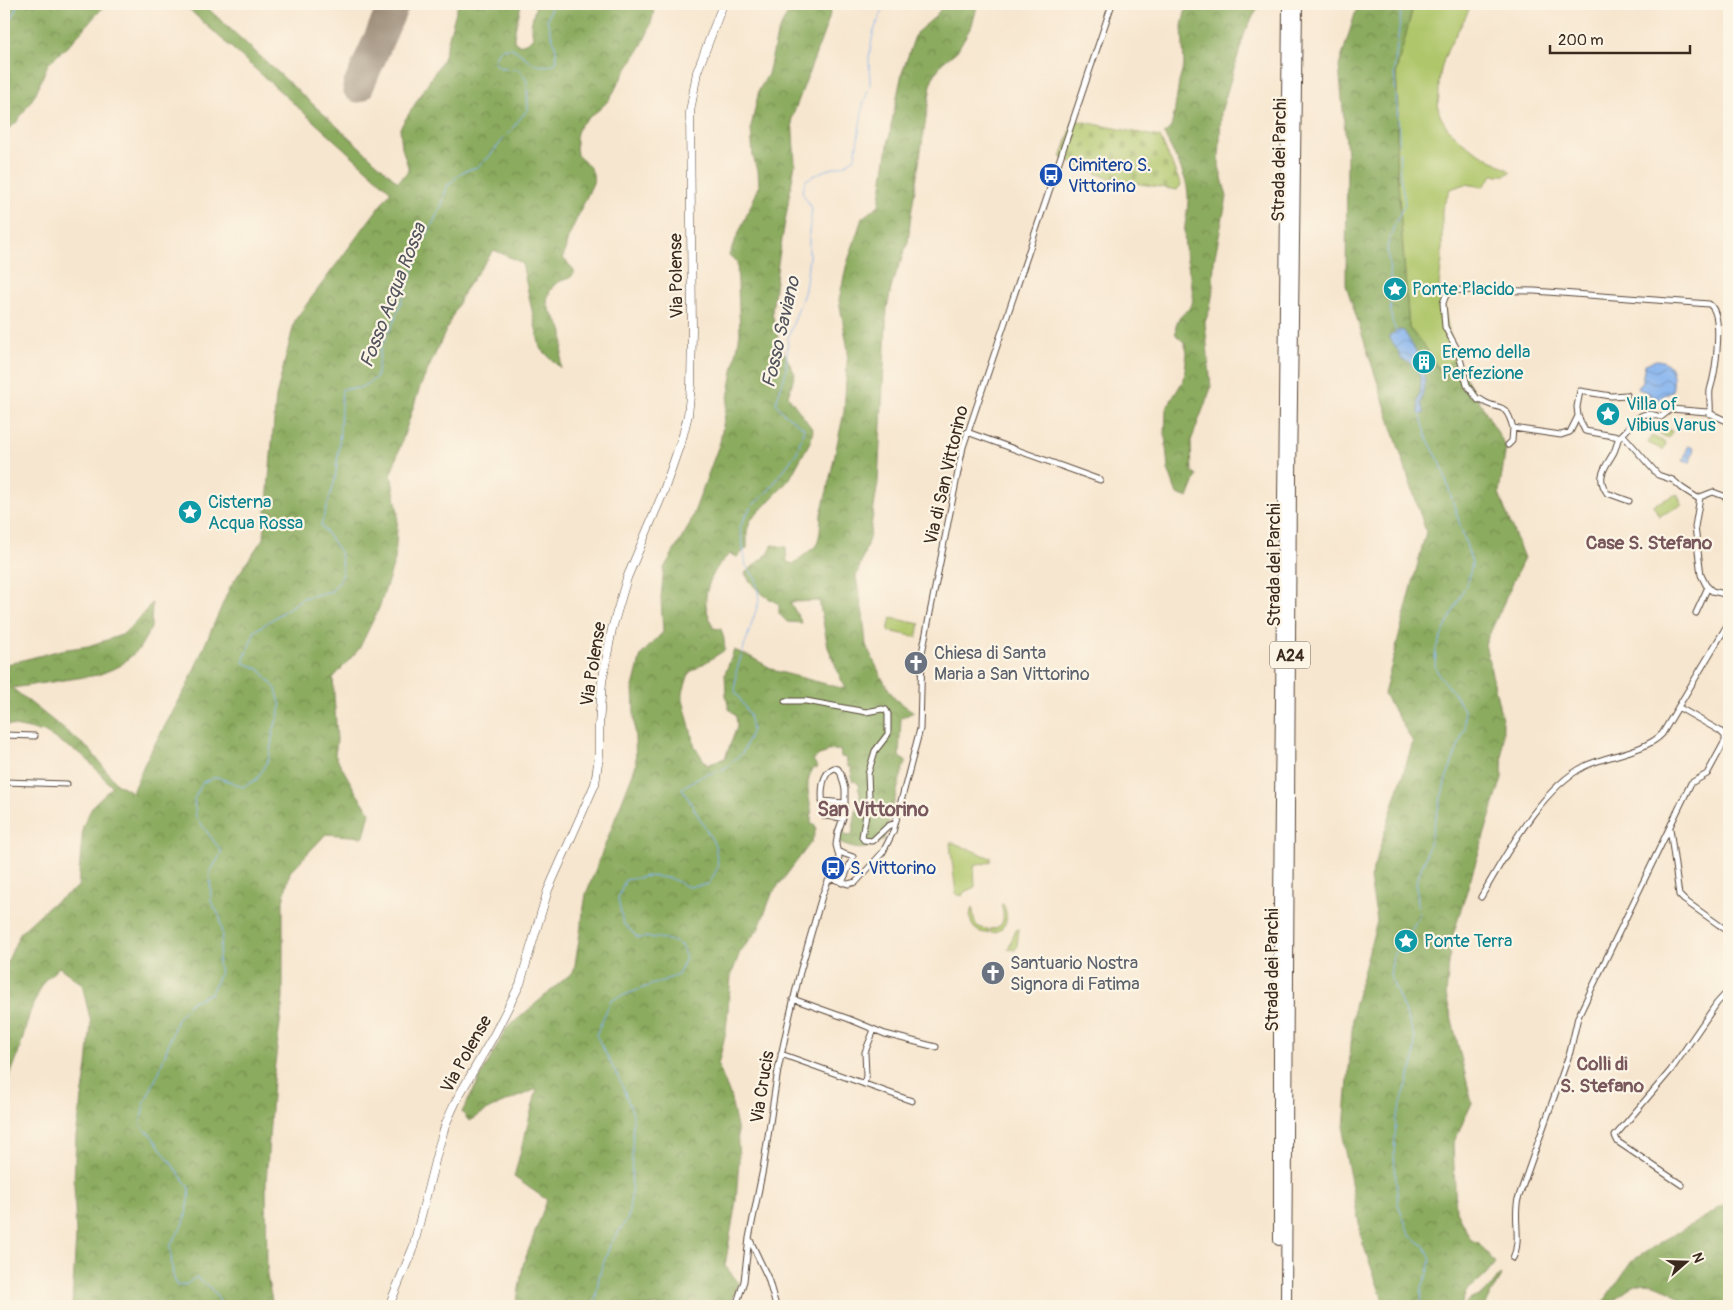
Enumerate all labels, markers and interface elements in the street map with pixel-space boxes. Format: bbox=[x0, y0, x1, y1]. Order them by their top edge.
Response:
scale bar bbox=[1550, 22, 1690, 54]
text: 200 m bbox=[1558, 31, 1603, 50]
street label: Strada dei Parchi bbox=[1267, 98, 1292, 222]
place label: Cimitero S. Vittorino bbox=[1068, 154, 1151, 198]
bus stop icon: Cimitero S. Vittorino bbox=[1038, 162, 1064, 188]
water label: Fosso Acqua Rossa bbox=[354, 219, 432, 371]
street label: Via Polense bbox=[664, 233, 689, 319]
water label: Fosso Saviano bbox=[757, 273, 806, 390]
place icon: Ponte Placido bbox=[1382, 276, 1408, 302]
place label: Ponte Placido bbox=[1412, 278, 1515, 301]
place label: Eremo della Perfezione bbox=[1442, 341, 1531, 385]
building icon: Eremo della Perfezione bbox=[1411, 349, 1437, 375]
place label: Villa of Vibius Varus bbox=[1626, 393, 1716, 437]
place icon: Villa of Vibius Varus bbox=[1595, 401, 1621, 427]
street label: Via di San Vittorino bbox=[919, 403, 974, 547]
place label: Cisterna Acqua Rossa bbox=[208, 491, 303, 535]
place icon: Cisterna Acqua Rossa bbox=[177, 499, 203, 525]
street label: Strada dei Parchi bbox=[1263, 503, 1286, 627]
district label: Case S. Stefano bbox=[1586, 531, 1713, 555]
street label: Via Polense bbox=[575, 620, 612, 708]
place label: Chiesa di Santa Maria a San Vittorino bbox=[934, 642, 1090, 686]
road number: A24 bbox=[1270, 642, 1310, 668]
church icon: Chiesa di Santa Maria a San Vittorino bbox=[903, 650, 929, 676]
district label: San Vittorino bbox=[817, 797, 929, 822]
bus stop icon: S. Vittorino bbox=[820, 855, 846, 881]
place label: S. Vittorino bbox=[850, 857, 936, 880]
street label: Strada dei Parchi bbox=[1261, 908, 1284, 1032]
place icon: Ponte Terra bbox=[1393, 928, 1419, 954]
place label: Ponte Terra bbox=[1424, 930, 1512, 953]
place label: Santuario Nostra Signora di Fatima bbox=[1010, 952, 1140, 996]
church icon: Santuario Nostra Signora di Fatima bbox=[980, 960, 1006, 986]
street label: Via Polense bbox=[436, 1011, 497, 1097]
street label: Via Crucis bbox=[745, 1049, 780, 1125]
district label: Colli di S. Stefano bbox=[1560, 1052, 1645, 1098]
north arrow bbox=[1660, 1238, 1710, 1288]
text: N bbox=[1688, 1250, 1707, 1265]

